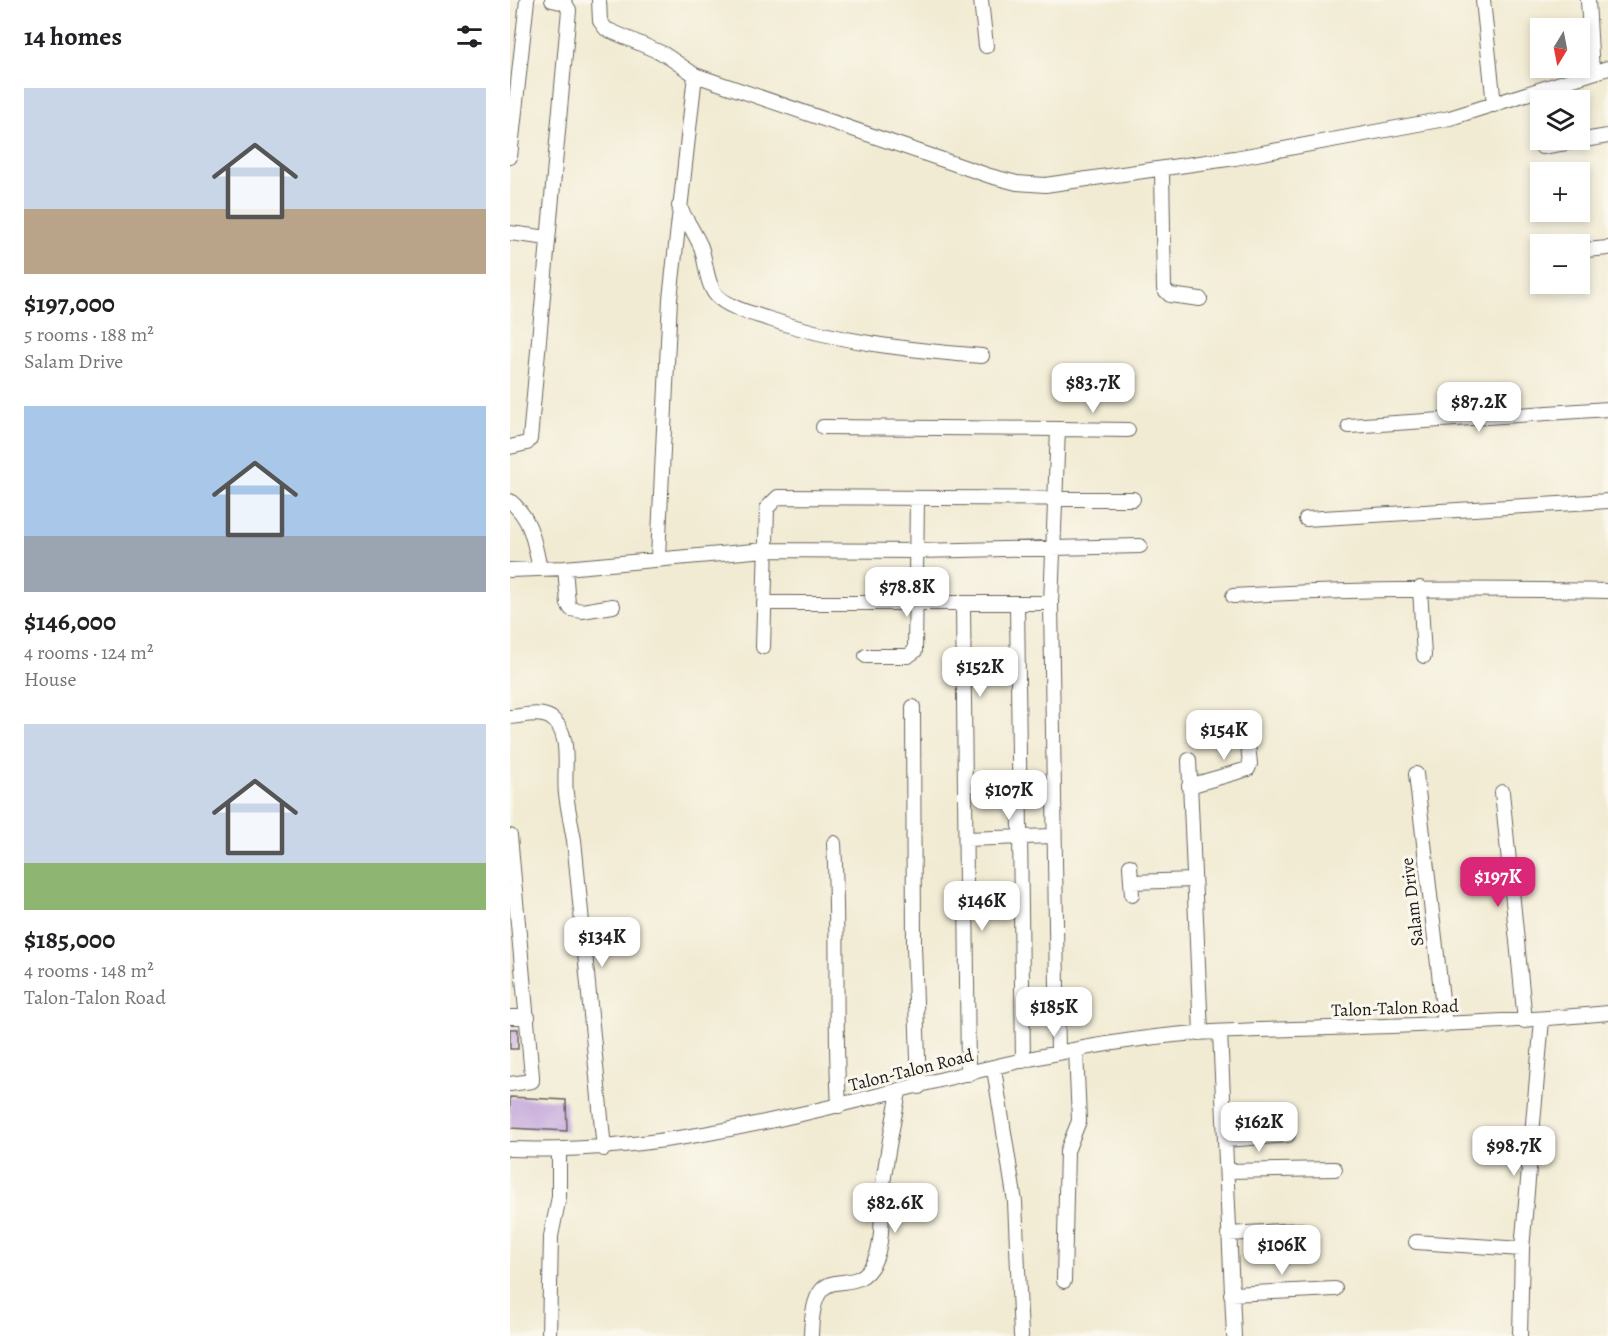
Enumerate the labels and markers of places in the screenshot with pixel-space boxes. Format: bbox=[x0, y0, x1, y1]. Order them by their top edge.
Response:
pin: $83.7K bbox=[1044, 363, 1142, 414]
pin: $87.2K bbox=[1430, 382, 1528, 433]
pin: $78.8K bbox=[858, 567, 956, 618]
pin: $152K bbox=[938, 647, 1022, 698]
pin: $154K bbox=[1182, 710, 1266, 761]
pin: $107K bbox=[967, 770, 1051, 821]
pin: $197K bbox=[1456, 857, 1540, 908]
pin: $146K bbox=[940, 881, 1024, 932]
pin: $134K bbox=[560, 917, 644, 968]
pin: $185K bbox=[1012, 987, 1096, 1038]
pin: $162K bbox=[1217, 1102, 1301, 1153]
pin: $98.7K bbox=[1465, 1126, 1563, 1177]
pin: $82.6K bbox=[846, 1183, 944, 1234]
pin: $106K bbox=[1240, 1225, 1324, 1276]

